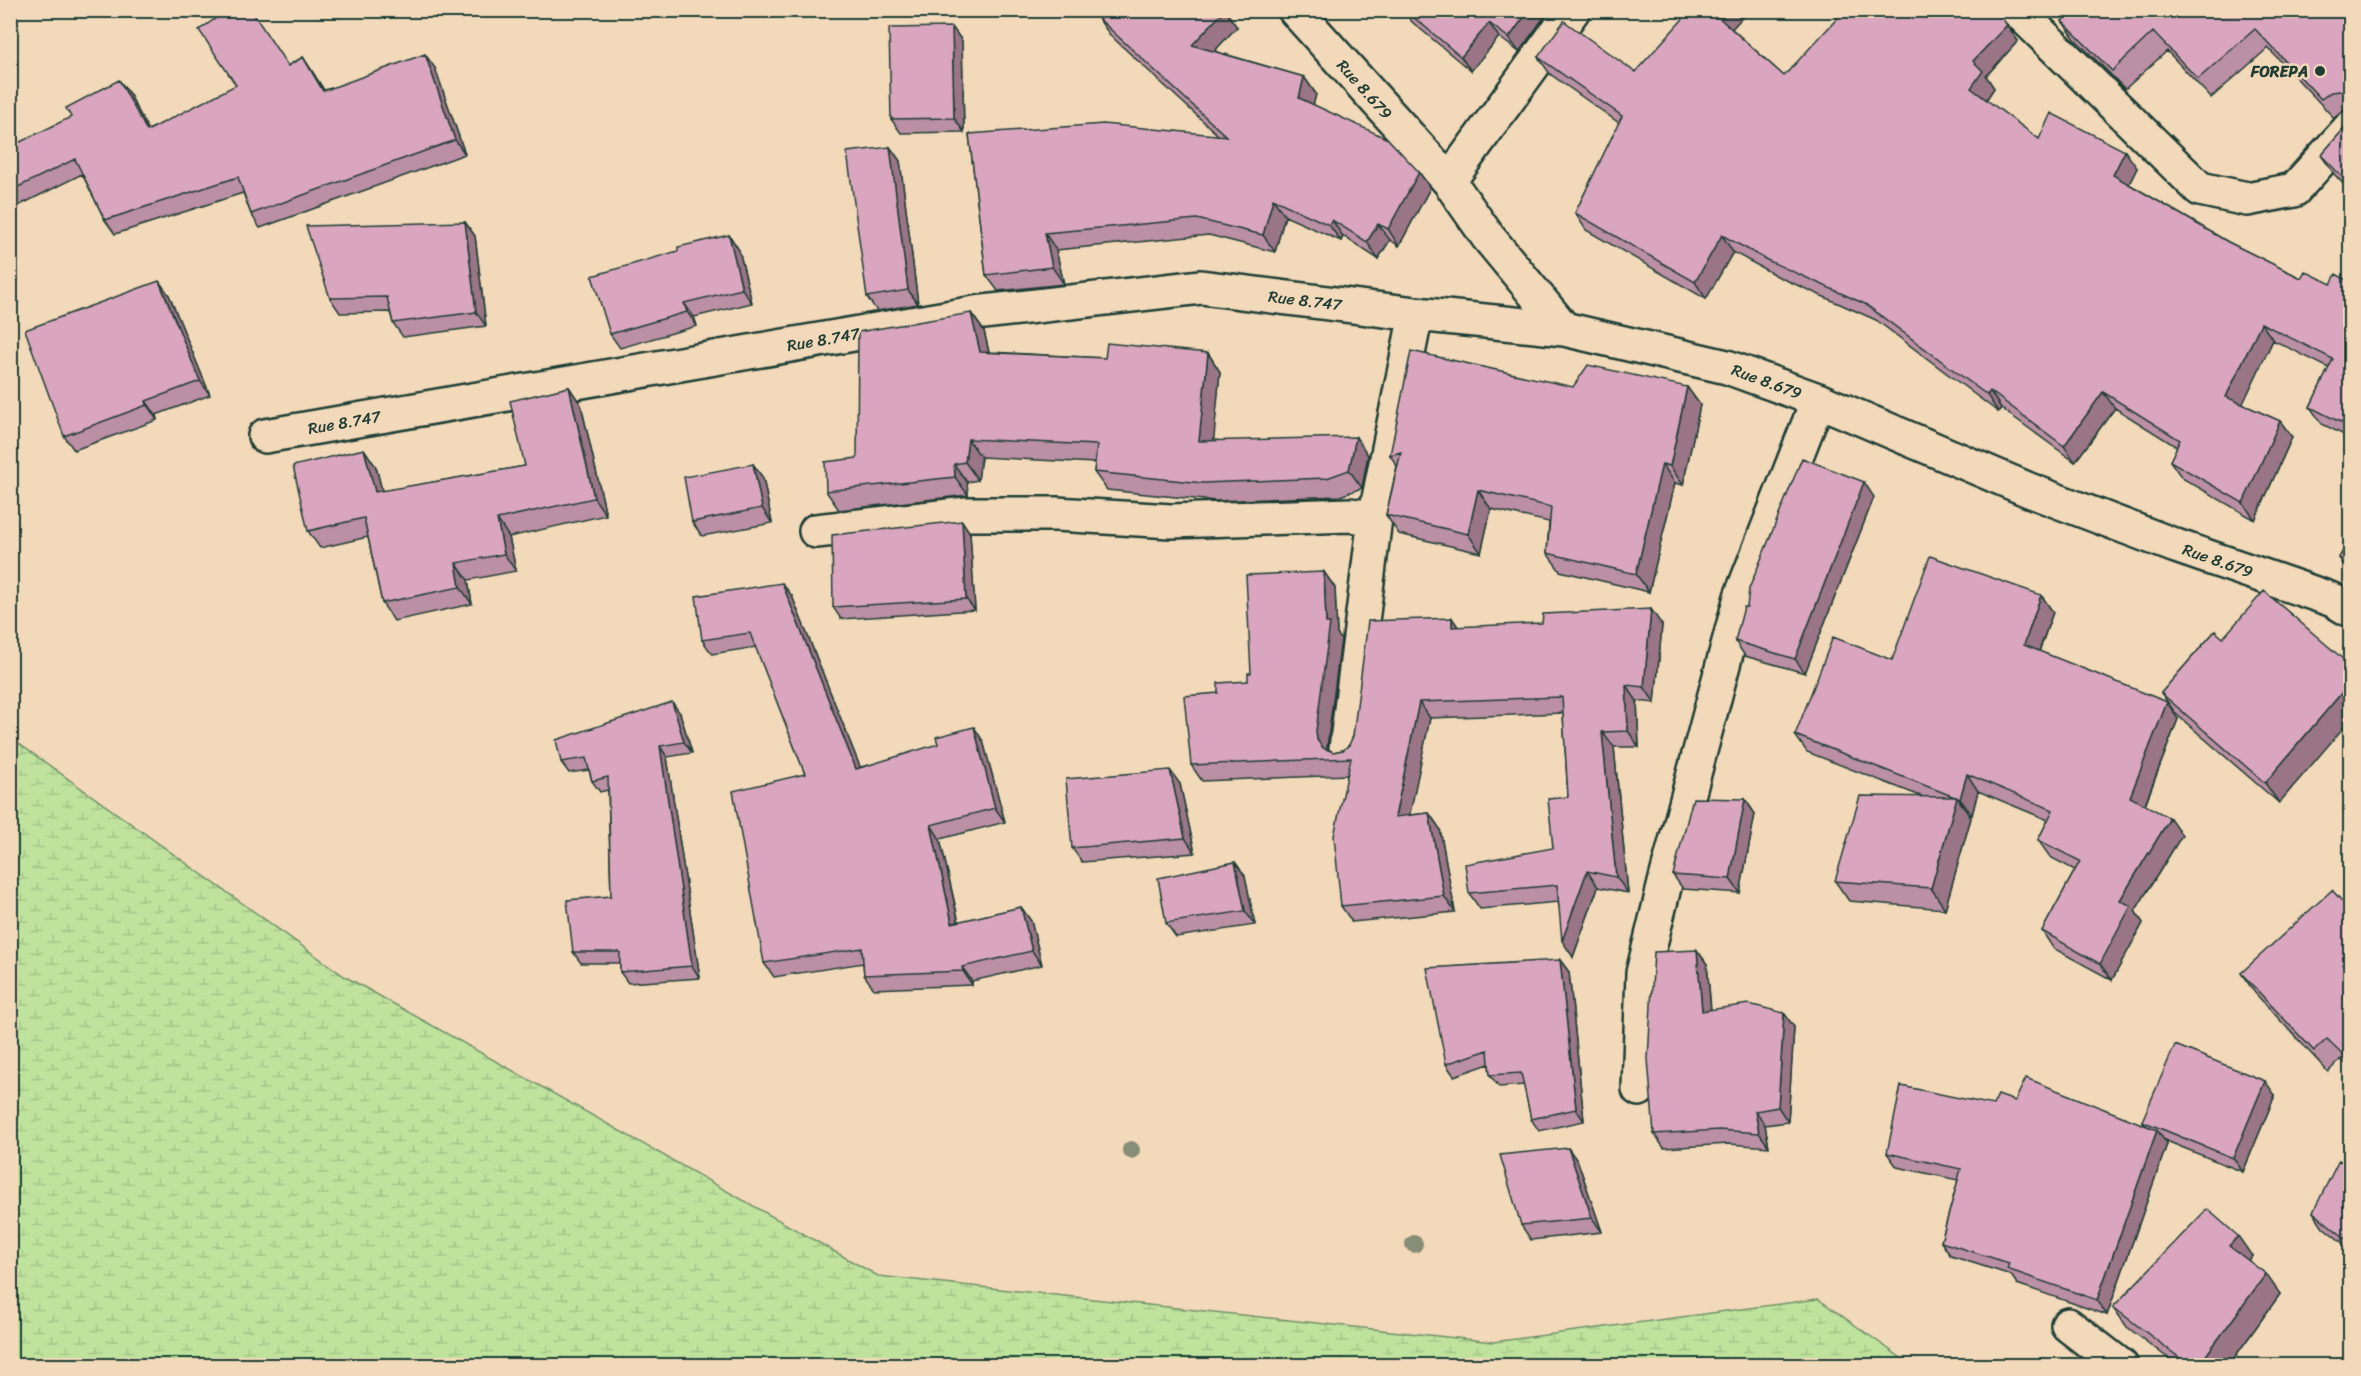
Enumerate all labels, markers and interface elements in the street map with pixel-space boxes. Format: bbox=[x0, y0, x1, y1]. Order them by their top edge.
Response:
street label: Rue 8.679 bbox=[1329, 52, 1400, 126]
place label: FOREPA bbox=[2250, 57, 2308, 86]
marker: FOREPA bbox=[2313, 64, 2327, 78]
street label: Rue 8.747 bbox=[1267, 282, 1344, 319]
street label: Rue 8.747 bbox=[784, 319, 863, 360]
street label: Rue 8.679 bbox=[1727, 355, 1806, 408]
street label: Rue 8.747 bbox=[305, 402, 384, 443]
street label: Rue 8.679 bbox=[2179, 535, 2257, 586]

